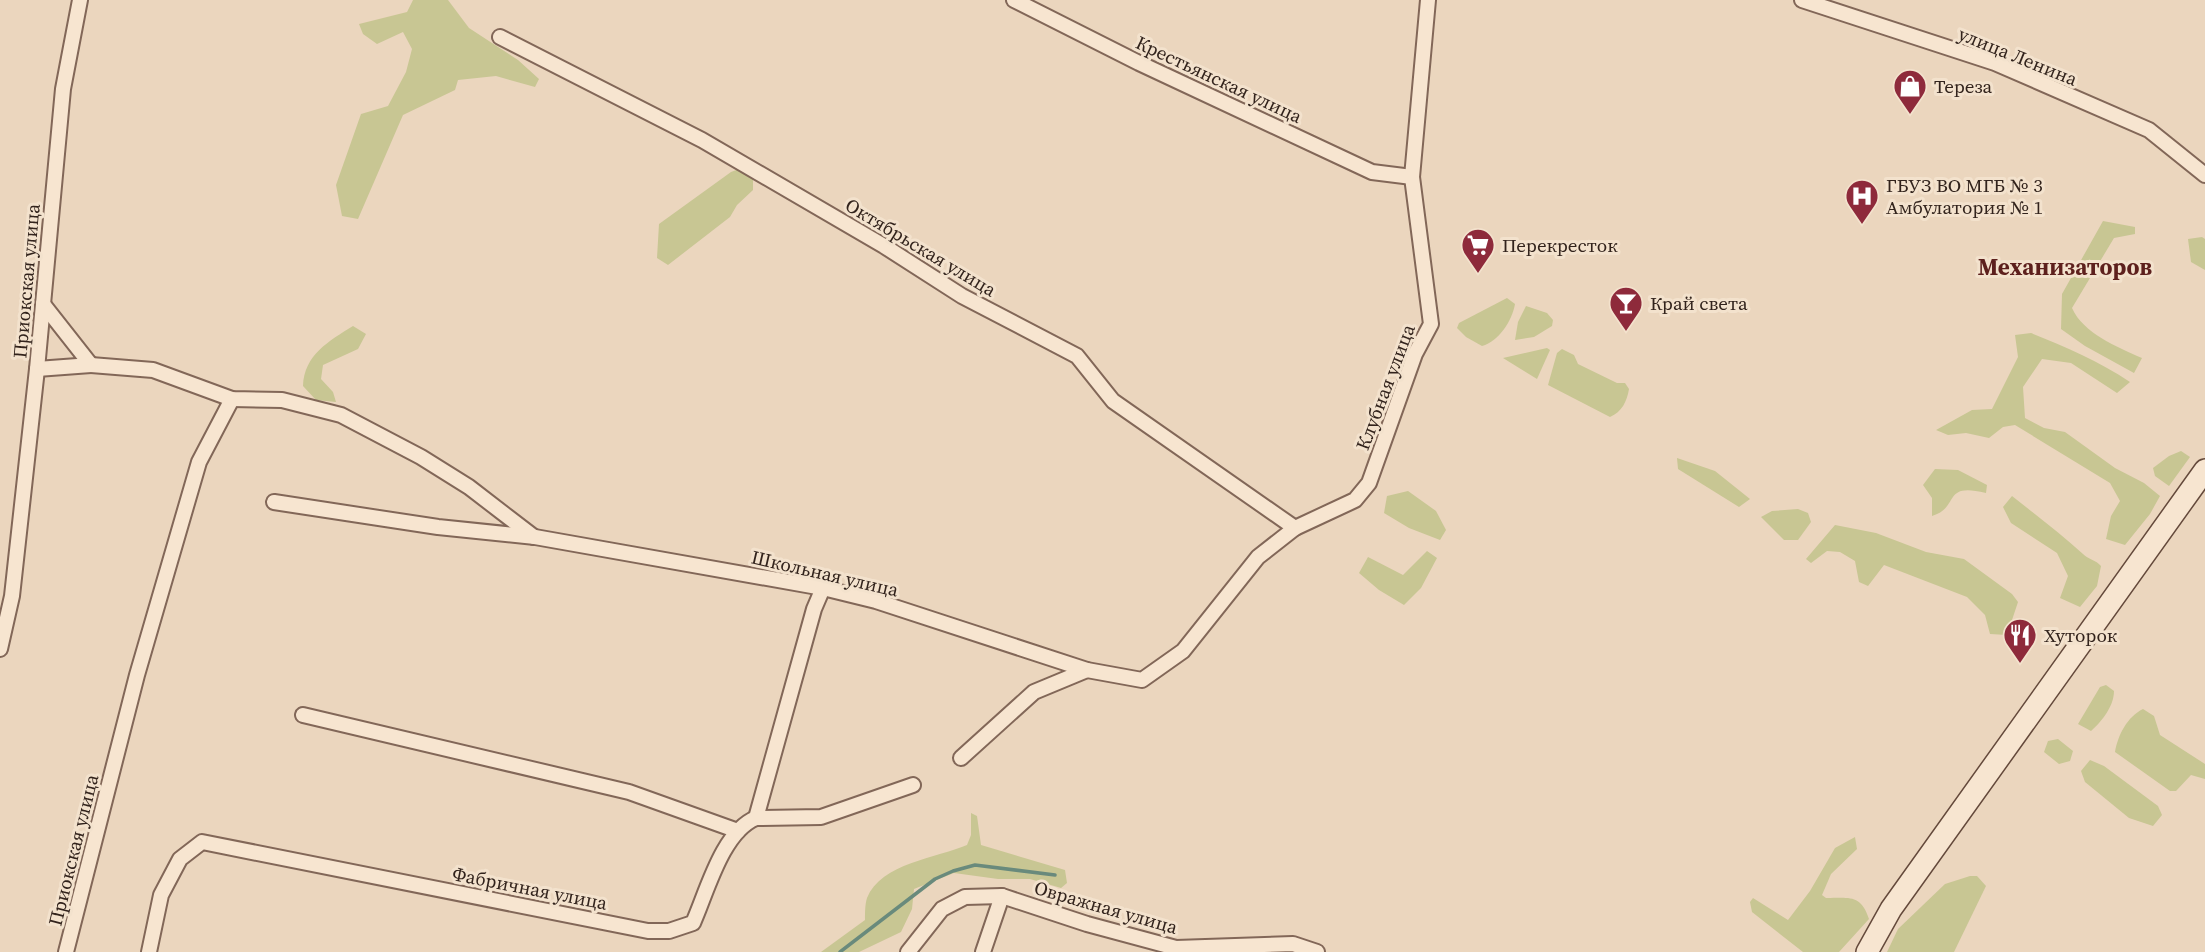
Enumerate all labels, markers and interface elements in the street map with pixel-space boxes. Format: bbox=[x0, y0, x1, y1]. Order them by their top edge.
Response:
street label: улица Ленина bbox=[1955, 20, 2082, 92]
street label: Крестьянская улица bbox=[1132, 29, 1307, 129]
shop icon: Тереза bbox=[1891, 67, 1929, 116]
place label: Тереза bbox=[1934, 73, 1993, 99]
place label: ГБУЗ ВО МГБ № 3 Амбулатория № 1 bbox=[1886, 172, 2043, 220]
hospital icon: ГБУЗ ВО МГБ № 3 Амбулатория № 1 bbox=[1843, 177, 1881, 226]
street label: Октябрьская улица bbox=[841, 192, 1002, 303]
street label: Приокская улица bbox=[6, 202, 46, 359]
supermarket icon: Перекресток bbox=[1459, 226, 1497, 275]
place label: Перекресток bbox=[1502, 232, 1618, 258]
district label: Механизаторов bbox=[1978, 251, 2153, 283]
bar icon: Край света bbox=[1607, 284, 1645, 333]
place label: Край света bbox=[1650, 290, 1748, 316]
street label: Клубная улица bbox=[1349, 320, 1421, 454]
street label: Школьная улица bbox=[749, 543, 901, 603]
restaurant icon: Хуторок bbox=[2001, 616, 2039, 665]
place label: Хуторок bbox=[2044, 622, 2118, 648]
street label: Приокская улица bbox=[42, 771, 104, 928]
street label: Фабричная улица bbox=[450, 860, 610, 916]
street label: Овражная улица bbox=[1031, 874, 1181, 940]

